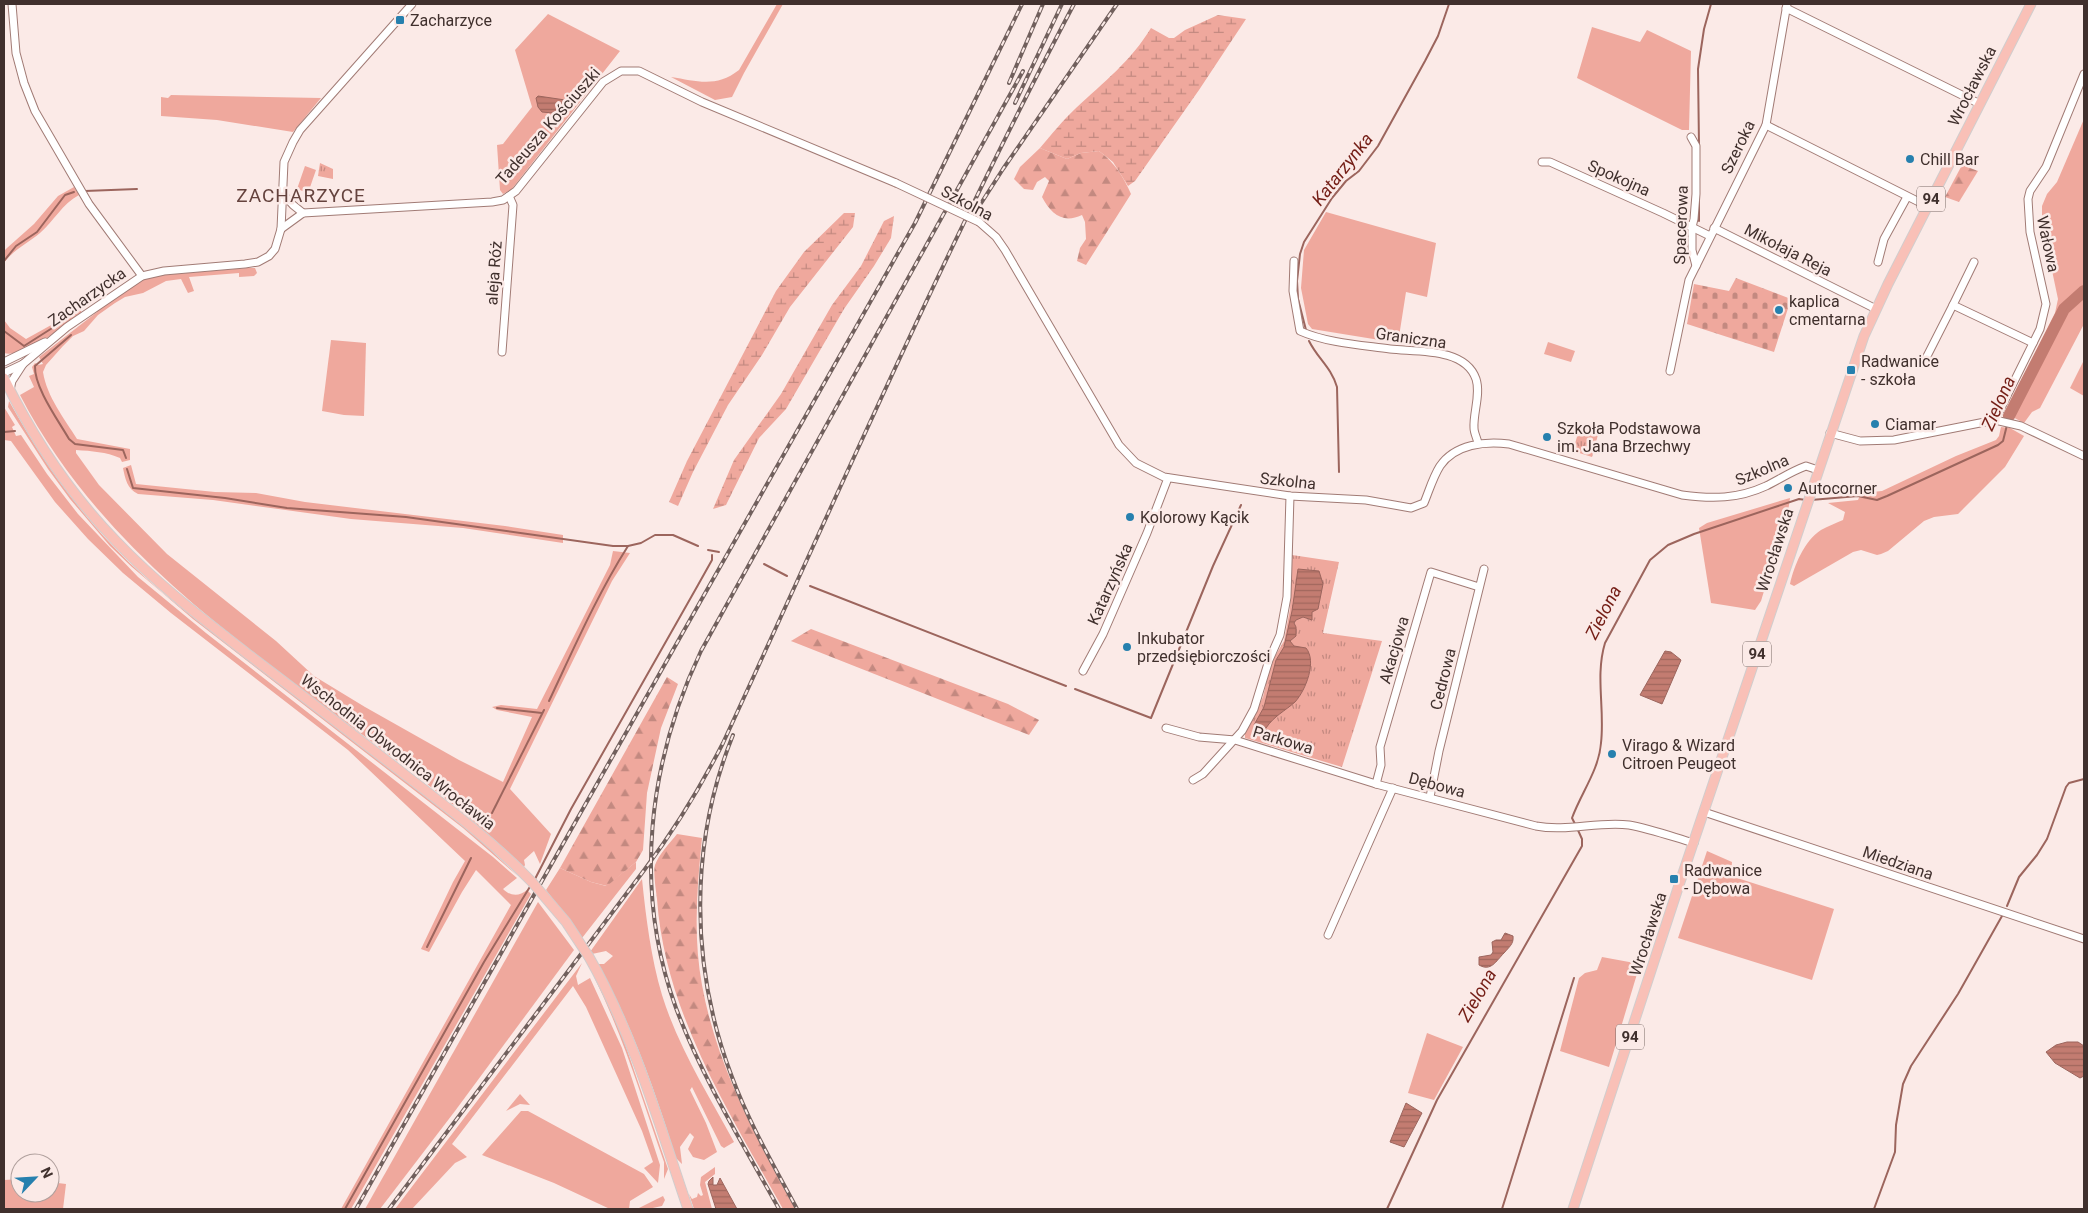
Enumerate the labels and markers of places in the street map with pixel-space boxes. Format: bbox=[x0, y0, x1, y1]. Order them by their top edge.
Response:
place label: Zacharzyce bbox=[410, 11, 492, 30]
marker: Zacharzyce bbox=[394, 14, 406, 26]
place label: Chill Bar bbox=[1920, 150, 1980, 169]
marker: Chill Bar bbox=[1904, 153, 1916, 165]
place label: kaplica cmentarna bbox=[1789, 292, 1866, 329]
marker: kaplica cmentarna bbox=[1773, 304, 1785, 316]
place label: Radwanice - szkoła bbox=[1861, 352, 1939, 389]
marker: Radwanice - szkoła bbox=[1845, 364, 1857, 376]
place label: Ciamar bbox=[1885, 415, 1937, 434]
marker: Ciamar bbox=[1869, 418, 1881, 430]
place label: Szkoła Podstawowa im. Jana Brzechwy bbox=[1557, 419, 1701, 456]
marker: Szkoła Podstawowa im. Jana Brzechwy bbox=[1541, 431, 1553, 443]
place label: Autocorner bbox=[1798, 479, 1878, 498]
marker: Autocorner bbox=[1782, 482, 1794, 494]
place label: Kolorowy Kącik bbox=[1140, 508, 1250, 527]
marker: Kolorowy Kącik bbox=[1124, 511, 1136, 523]
place label: Inkubator przedsiębiorczości bbox=[1137, 629, 1270, 666]
marker: Inkubator przedsiębiorczości bbox=[1121, 641, 1133, 653]
place label: Virago & Wizard Citroen Peugeot bbox=[1622, 736, 1736, 773]
marker: Virago & Wizard Citroen Peugeot bbox=[1606, 748, 1618, 760]
place label: Radwanice - Dębowa bbox=[1684, 861, 1762, 898]
marker: Radwanice - Dębowa bbox=[1668, 873, 1680, 885]

